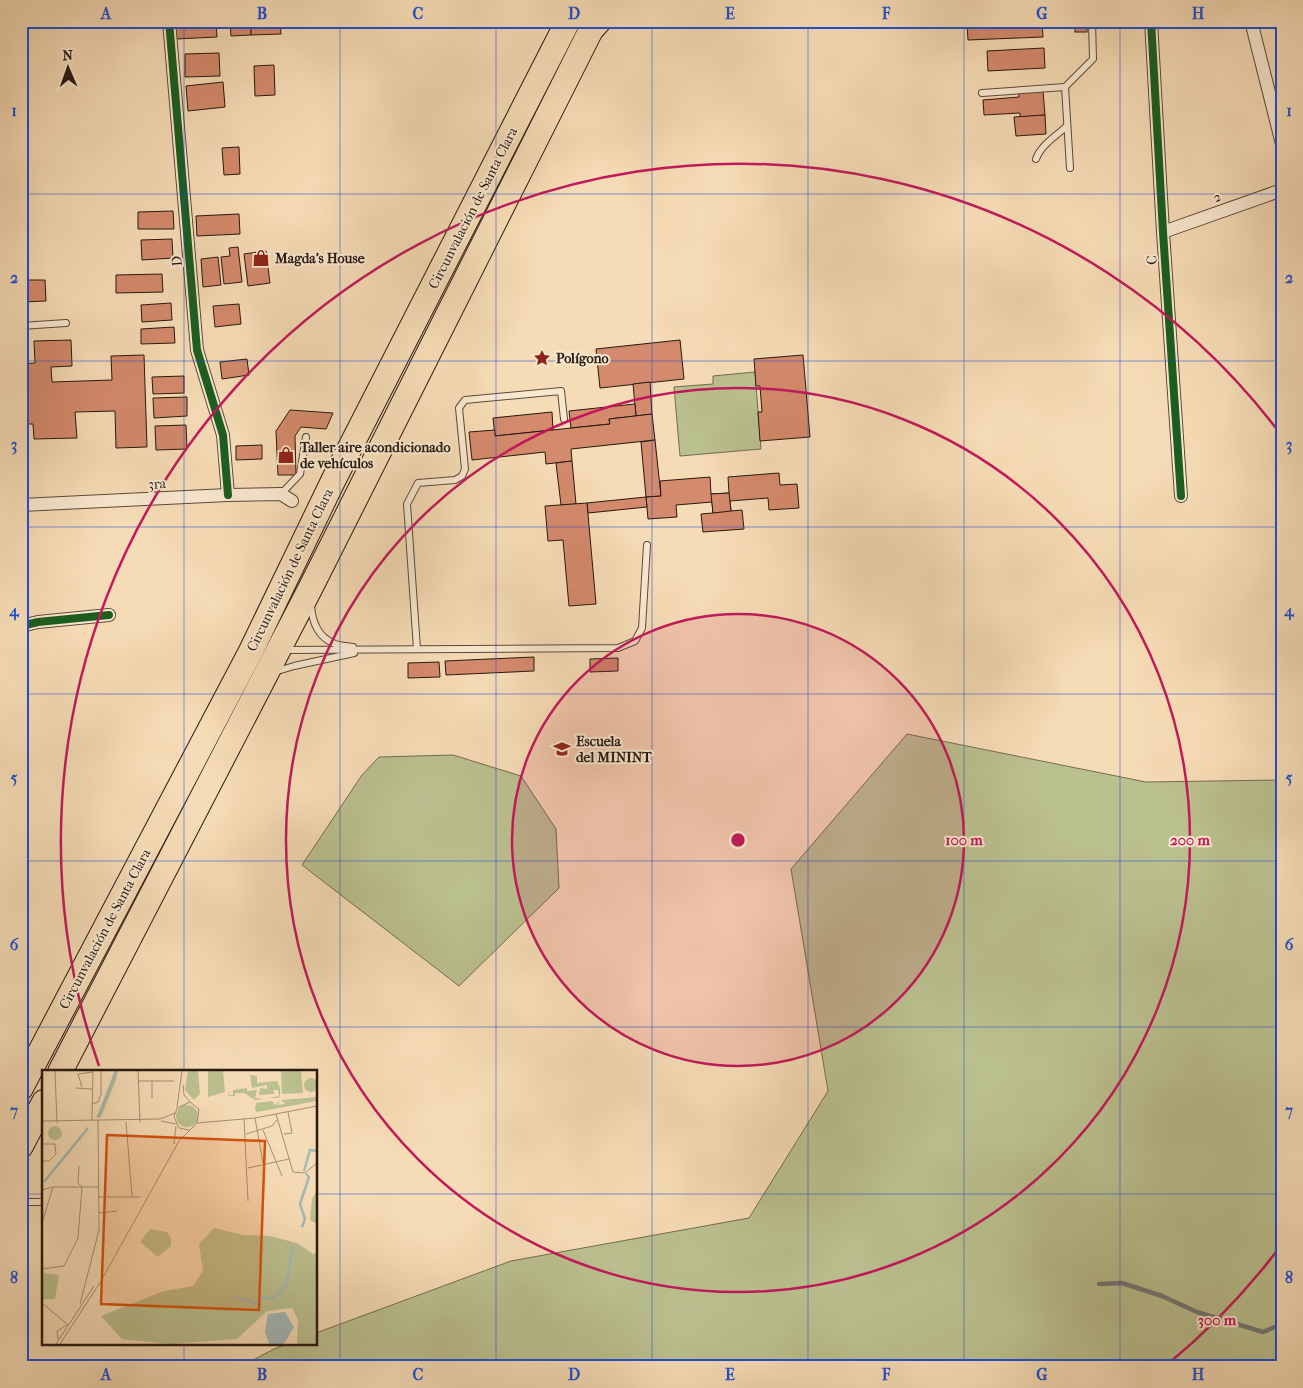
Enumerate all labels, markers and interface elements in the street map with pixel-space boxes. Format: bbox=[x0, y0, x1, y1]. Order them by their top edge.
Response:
text: A bbox=[100, 4, 112, 23]
text: B bbox=[257, 4, 267, 23]
text: C bbox=[413, 4, 424, 23]
text: D bbox=[568, 4, 580, 23]
text: E bbox=[725, 4, 735, 23]
text: F bbox=[881, 4, 891, 23]
text: G bbox=[1036, 4, 1048, 23]
text: H bbox=[1192, 4, 1205, 23]
north arrow bbox=[42, 42, 92, 92]
text: N bbox=[62, 47, 74, 64]
text: 1 bbox=[11, 101, 17, 120]
text: 1 bbox=[1286, 101, 1292, 120]
street label: Circunvalación de Santa Clara bbox=[425, 124, 522, 292]
street label: 2 bbox=[1211, 188, 1223, 206]
shop icon: Magda’s House bbox=[251, 248, 271, 268]
place label: Magda’s House bbox=[274, 250, 365, 267]
street label: D bbox=[168, 255, 186, 267]
street label: C bbox=[1143, 255, 1161, 265]
text: 2 bbox=[10, 268, 18, 287]
text: 2 bbox=[1285, 268, 1293, 287]
place icon: Polígono bbox=[532, 348, 552, 368]
place label: Polígono bbox=[556, 350, 609, 367]
text: 3 bbox=[11, 435, 17, 455]
text: 3 bbox=[1286, 435, 1292, 455]
place label: Taller aire acondicionado de vehículos bbox=[299, 439, 451, 472]
shop icon: Taller aire acondicionado de vehículos bbox=[276, 445, 296, 465]
street label: 3ra bbox=[147, 475, 167, 493]
street label: Circunvalación de Santa Clara bbox=[243, 485, 337, 654]
text: 4 bbox=[8, 601, 20, 621]
text: 4 bbox=[1283, 601, 1295, 621]
place label: Escuela del MININT bbox=[576, 733, 652, 766]
school or university icon: Escuela del MININT bbox=[552, 739, 572, 759]
text: 5 bbox=[11, 768, 18, 787]
text: 5 bbox=[1286, 768, 1293, 787]
centre of rings bbox=[729, 831, 747, 849]
text: 100 m bbox=[945, 831, 983, 849]
text: 200 m bbox=[1170, 831, 1210, 849]
street label: Circunvalación de Santa Clara bbox=[55, 845, 155, 1012]
text: 6 bbox=[10, 935, 19, 954]
text: 6 bbox=[1285, 935, 1294, 954]
inset map bbox=[42, 1070, 318, 1346]
text: 7 bbox=[9, 1101, 18, 1120]
text: 7 bbox=[1284, 1101, 1293, 1120]
text: 8 bbox=[10, 1268, 18, 1287]
text: 8 bbox=[1285, 1268, 1293, 1287]
text: 300 m bbox=[1198, 1311, 1237, 1329]
text: A bbox=[100, 1365, 112, 1384]
text: B bbox=[257, 1365, 267, 1384]
text: C bbox=[413, 1365, 424, 1384]
text: D bbox=[568, 1365, 580, 1384]
text: E bbox=[725, 1365, 735, 1384]
text: F bbox=[881, 1365, 891, 1384]
text: G bbox=[1036, 1365, 1048, 1384]
text: H bbox=[1192, 1365, 1205, 1384]

